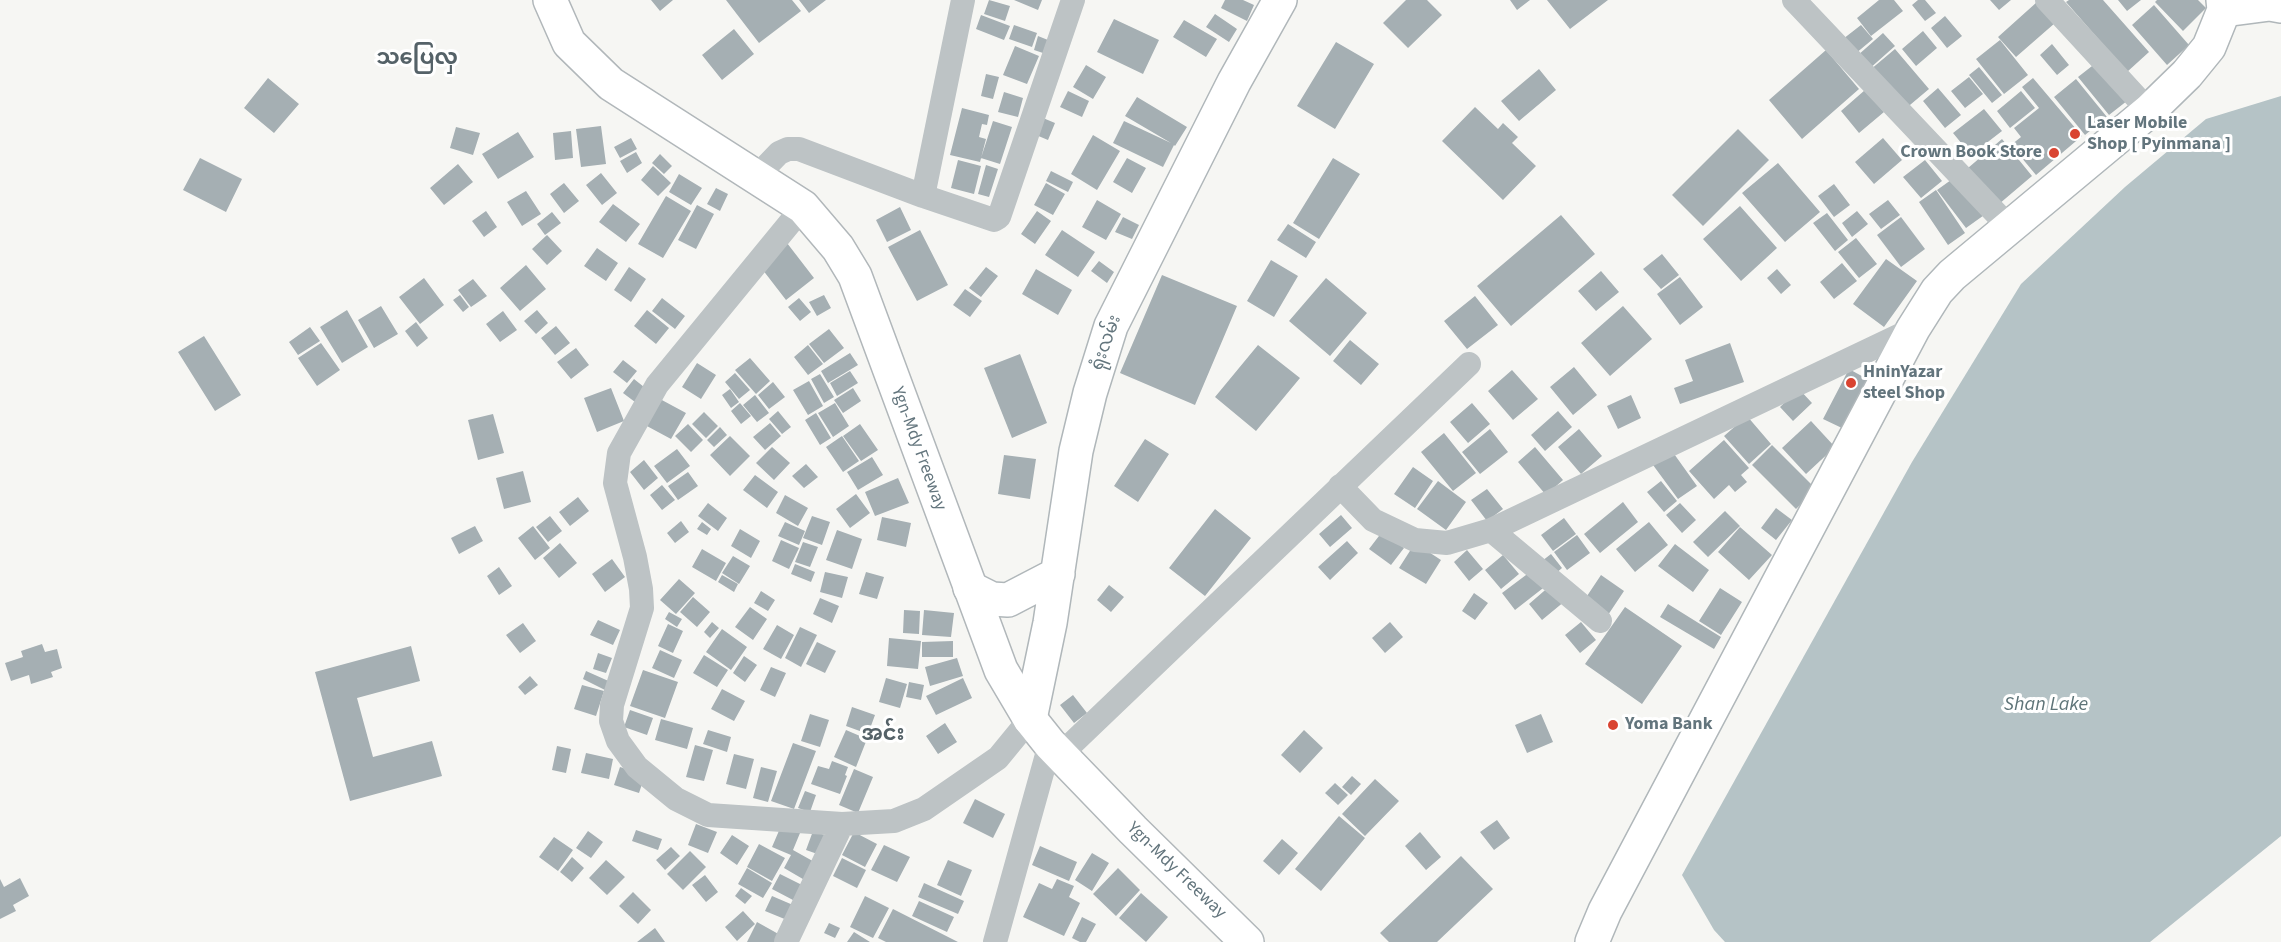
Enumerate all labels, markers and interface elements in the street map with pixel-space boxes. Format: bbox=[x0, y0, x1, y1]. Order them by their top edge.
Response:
district label: သပြေလှ bbox=[376, 46, 458, 72]
place label: Laser Mobile Shop [ Pyinmana ] bbox=[2087, 113, 2231, 156]
marker: Laser Mobile Shop [ Pyinmana ] bbox=[2068, 127, 2082, 141]
place label: Crown Book Store bbox=[1900, 142, 2042, 164]
marker: Crown Book Store bbox=[2047, 146, 2061, 160]
street label: ရုံးလမ်း bbox=[1087, 312, 1127, 374]
place label: HninYazar steel Shop bbox=[1863, 362, 1945, 404]
marker: HninYazar steel Shop bbox=[1844, 376, 1858, 390]
street label: Ygn-Mdy Freeway bbox=[886, 384, 950, 514]
water label: Shan Lake bbox=[2004, 694, 2088, 718]
place label: Yoma Bank bbox=[1625, 714, 1713, 736]
marker: Yoma Bank bbox=[1606, 718, 1620, 732]
district label: အင်း bbox=[861, 722, 905, 748]
street label: Ygn-Mdy Freeway bbox=[1122, 818, 1230, 924]

